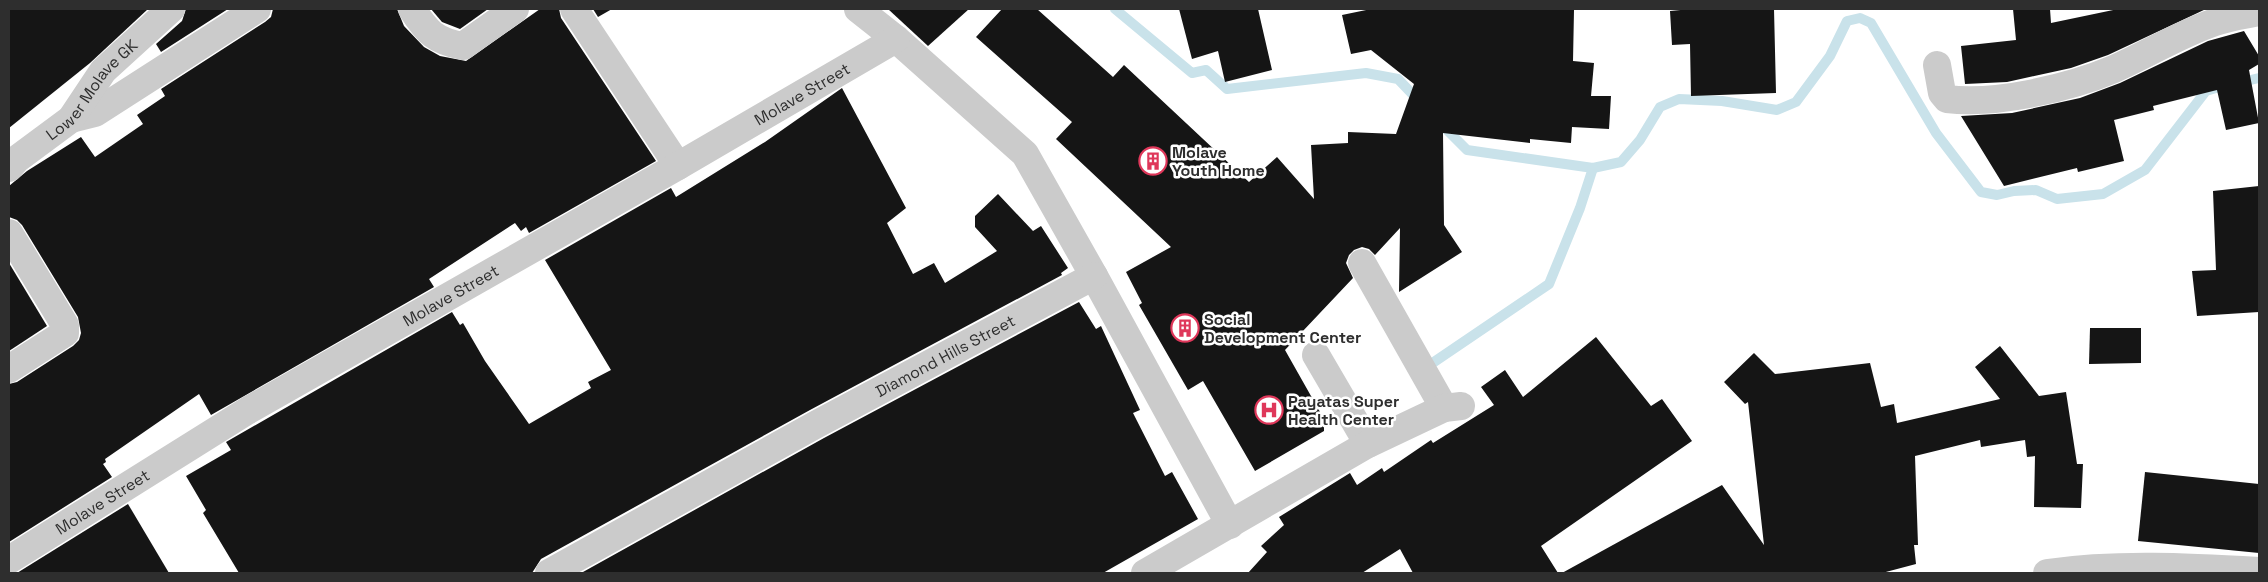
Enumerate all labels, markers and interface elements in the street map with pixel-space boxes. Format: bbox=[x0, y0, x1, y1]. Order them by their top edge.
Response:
street label: Lower Molave GK bbox=[42, 35, 142, 145]
street label: Molave Street bbox=[751, 58, 854, 130]
place label: Molave Youth Home bbox=[1172, 142, 1265, 181]
building icon: Molave Youth Home bbox=[1138, 146, 1168, 176]
street label: Molave Street bbox=[399, 260, 503, 331]
place label: Social Development Center bbox=[1204, 309, 1361, 348]
street label: Diamond Hills Street bbox=[872, 310, 1019, 402]
building icon: Social Development Center bbox=[1170, 313, 1200, 343]
place label: Payatas Super Health Center bbox=[1288, 391, 1399, 430]
hospital icon: Payatas Super Health Center bbox=[1254, 395, 1284, 425]
street label: Molave Street bbox=[51, 465, 154, 539]

